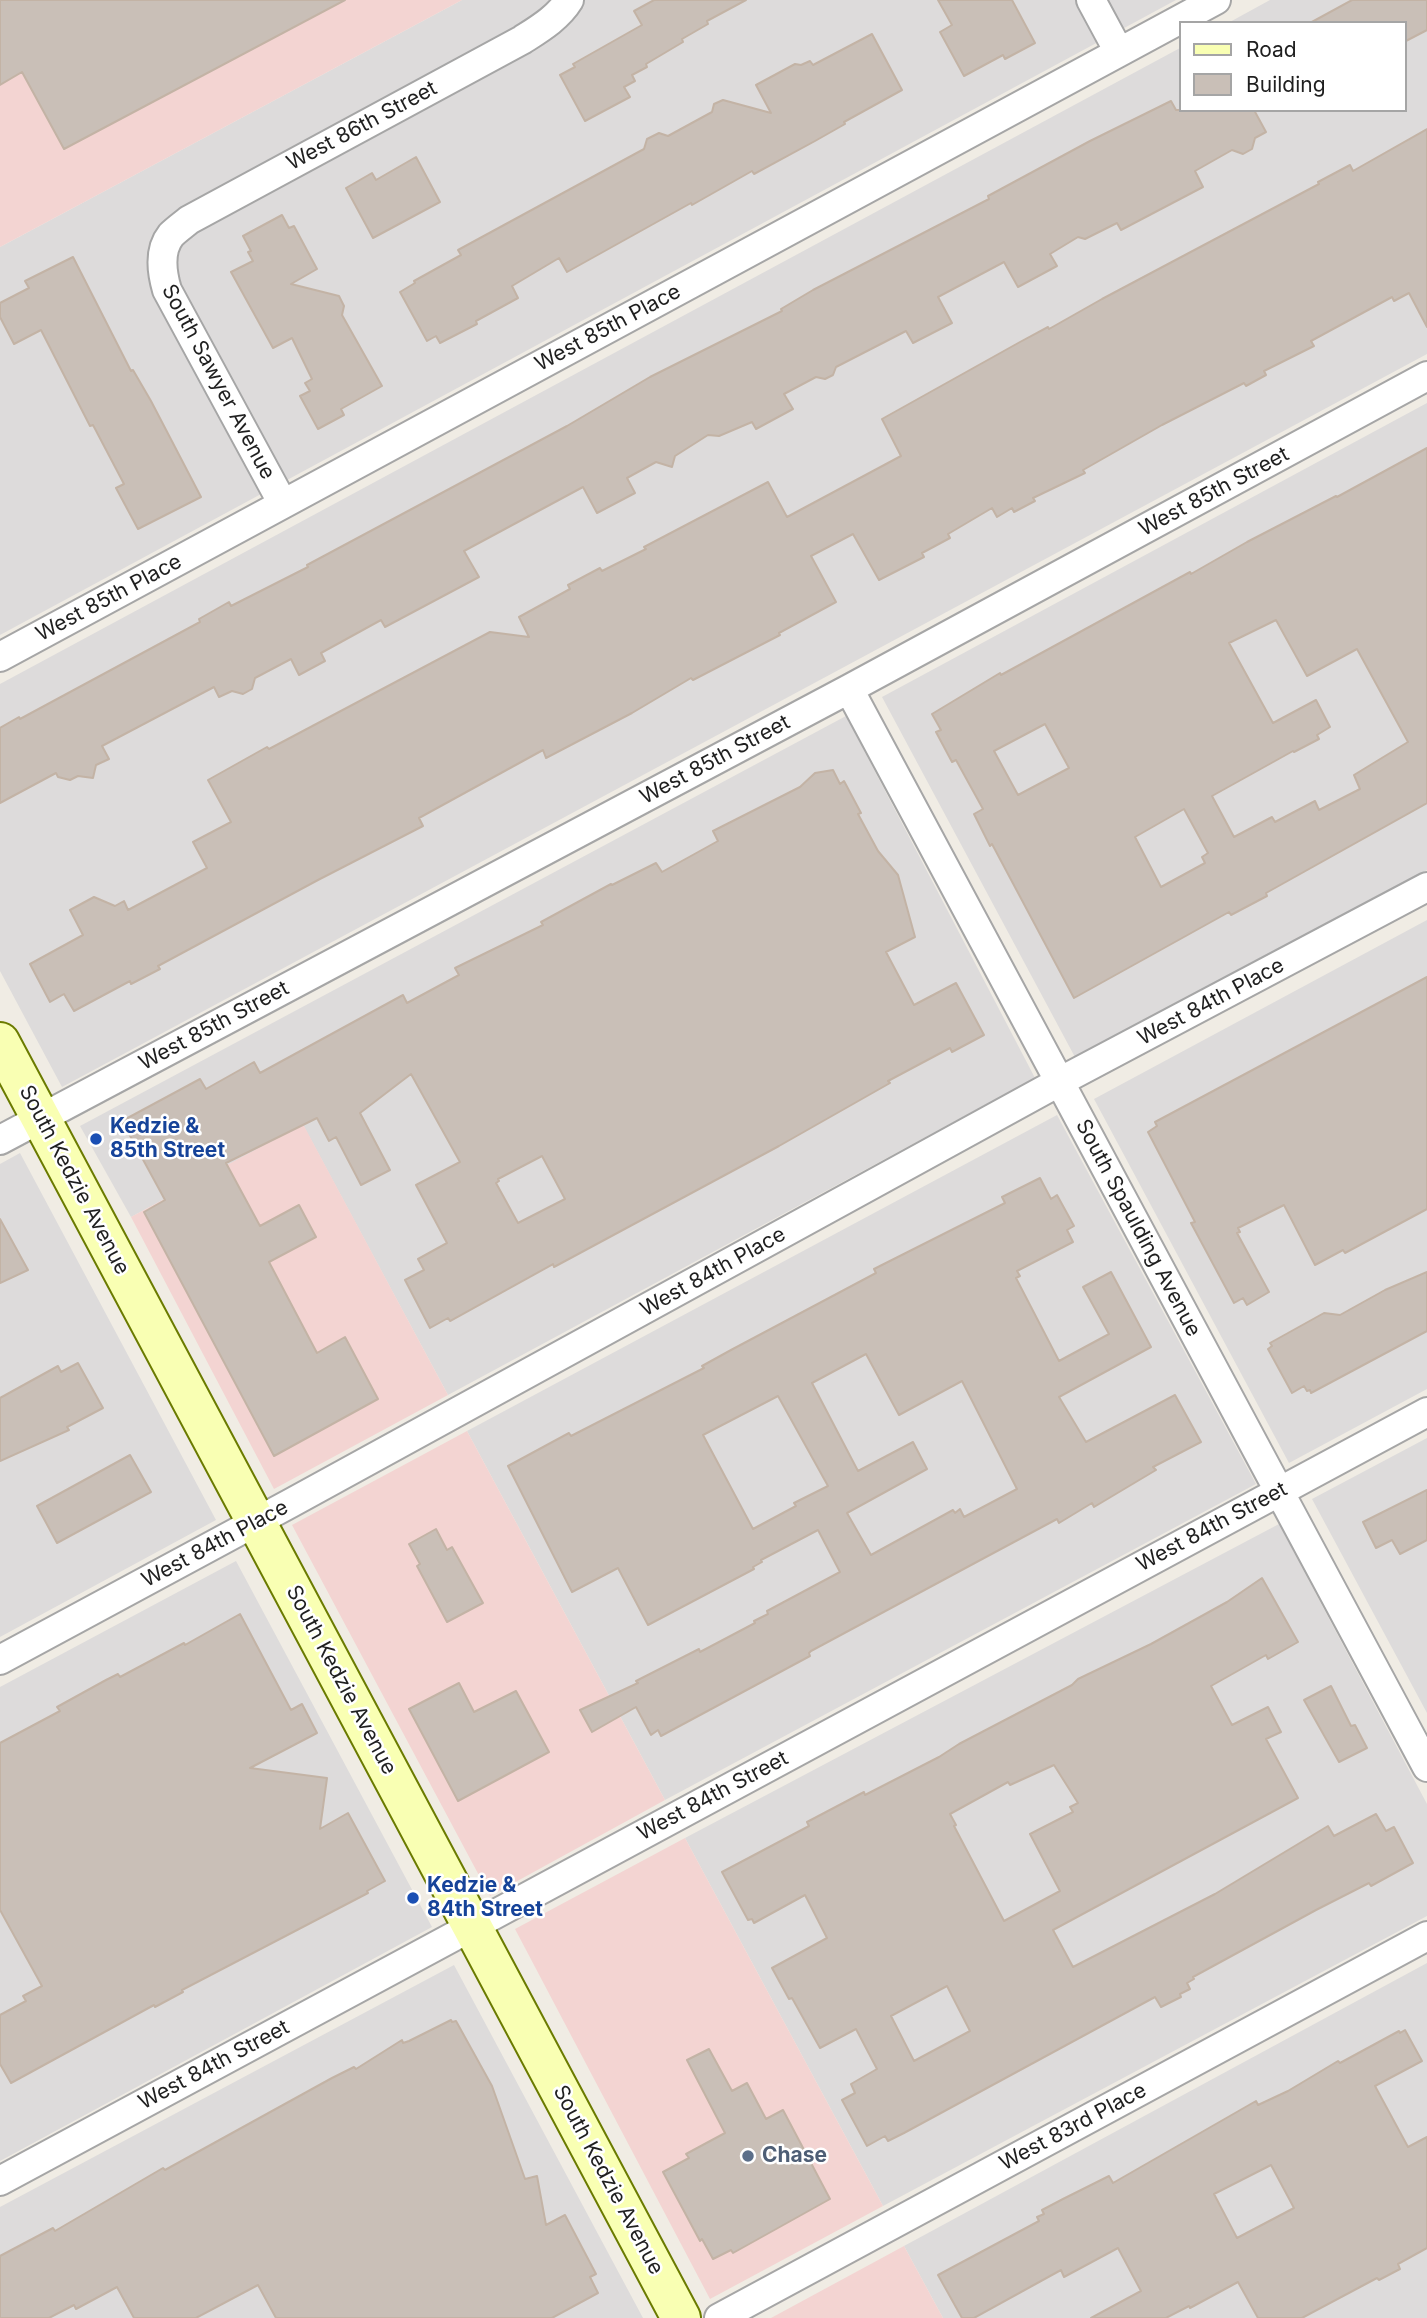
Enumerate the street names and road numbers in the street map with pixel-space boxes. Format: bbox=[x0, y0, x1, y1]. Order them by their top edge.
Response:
street label: West 86th Street bbox=[283, 76, 441, 176]
street label: West 85th Place bbox=[531, 279, 685, 377]
street label: South Sawyer Avenue bbox=[156, 280, 280, 484]
street label: West 85th Street bbox=[1135, 442, 1293, 542]
street label: West 85th Place bbox=[32, 549, 186, 647]
street label: West 85th Street bbox=[636, 710, 794, 810]
street label: West 84th Place bbox=[1134, 953, 1288, 1051]
street label: West 85th Street bbox=[135, 976, 293, 1076]
street label: South Kedzie Avenue bbox=[13, 1081, 135, 1279]
street label: South Spaulding Avenue bbox=[1070, 1115, 1206, 1341]
street label: West 84th Place bbox=[636, 1222, 790, 1322]
street label: West 84th Street bbox=[1132, 1477, 1292, 1577]
street label: West 84th Place bbox=[138, 1495, 292, 1593]
street label: South Kedzie Avenue bbox=[280, 1581, 402, 1779]
street label: West 84th Street bbox=[633, 1746, 793, 1846]
street label: West 84th Street bbox=[134, 2015, 294, 2115]
street label: West 83rd Place bbox=[995, 2078, 1151, 2176]
street label: South Kedzie Avenue bbox=[547, 2081, 669, 2279]

